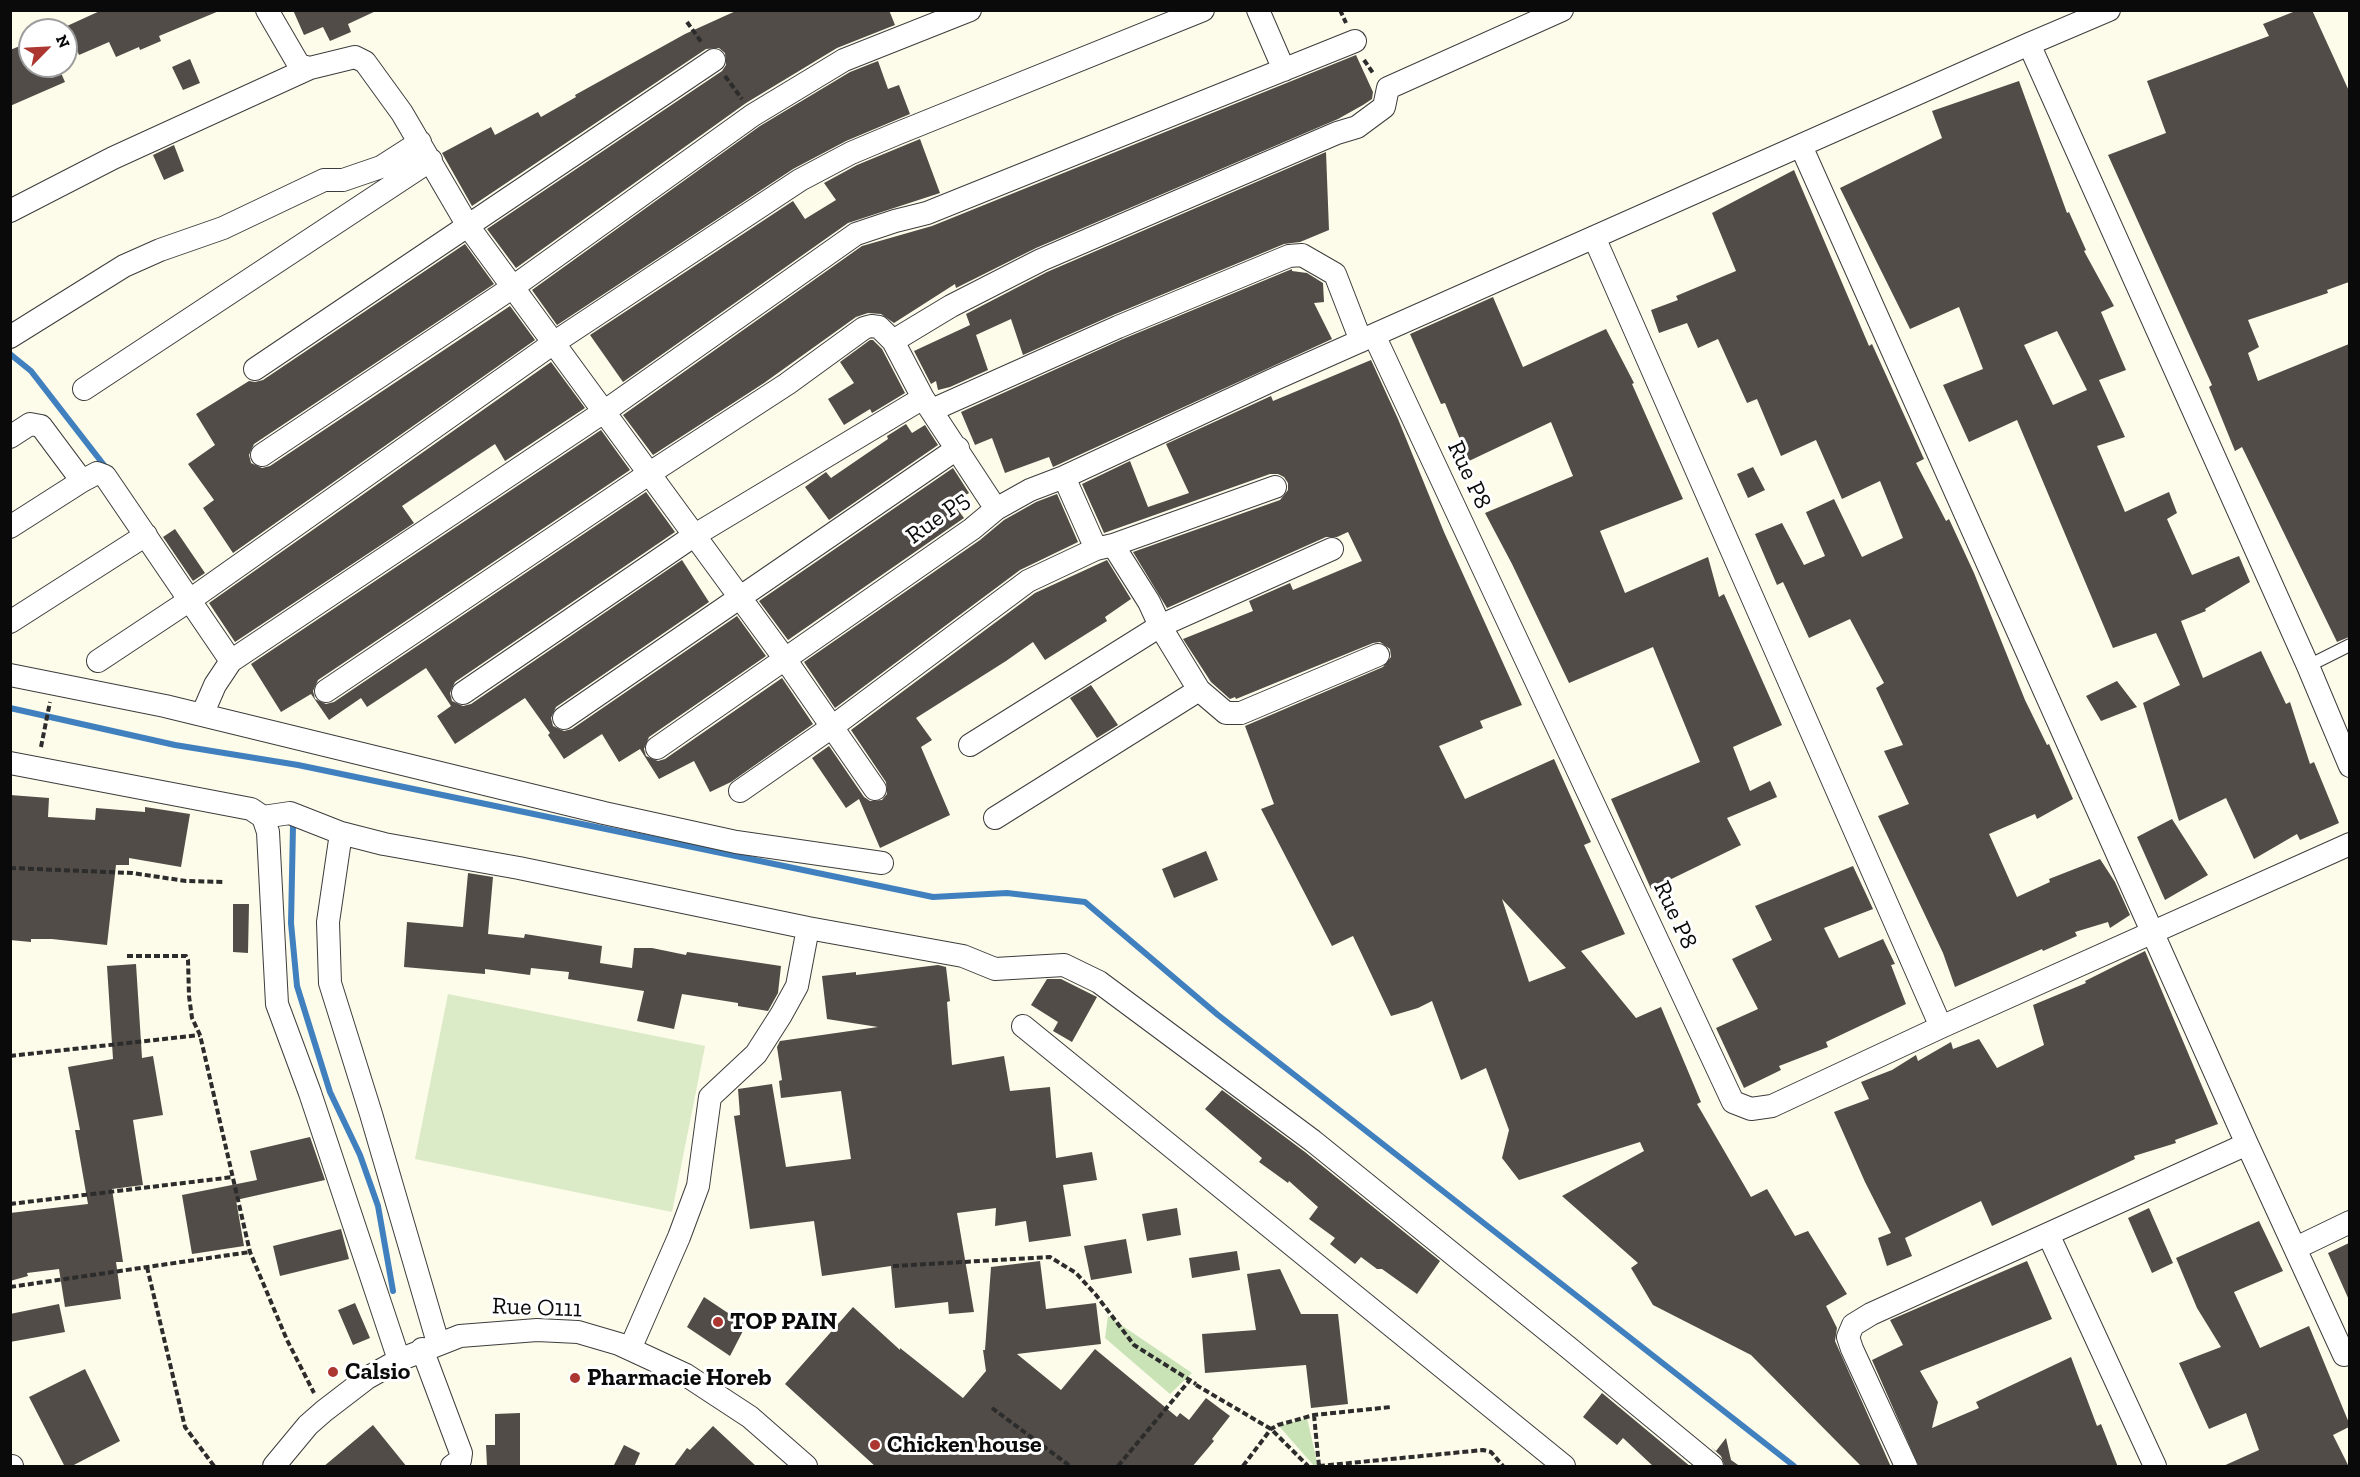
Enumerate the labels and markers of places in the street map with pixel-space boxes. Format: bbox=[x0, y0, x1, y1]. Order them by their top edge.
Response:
place label: TOP PAIN bbox=[730, 1308, 837, 1336]
marker: TOP PAIN bbox=[711, 1315, 725, 1329]
place label: Calsio bbox=[345, 1358, 410, 1386]
place label: Pharmacie Horeb bbox=[587, 1364, 772, 1392]
marker: Calsio bbox=[326, 1365, 340, 1379]
marker: Pharmacie Horeb bbox=[568, 1371, 582, 1385]
place label: Chicken house bbox=[887, 1431, 1041, 1459]
marker: Chicken house bbox=[868, 1438, 882, 1452]

